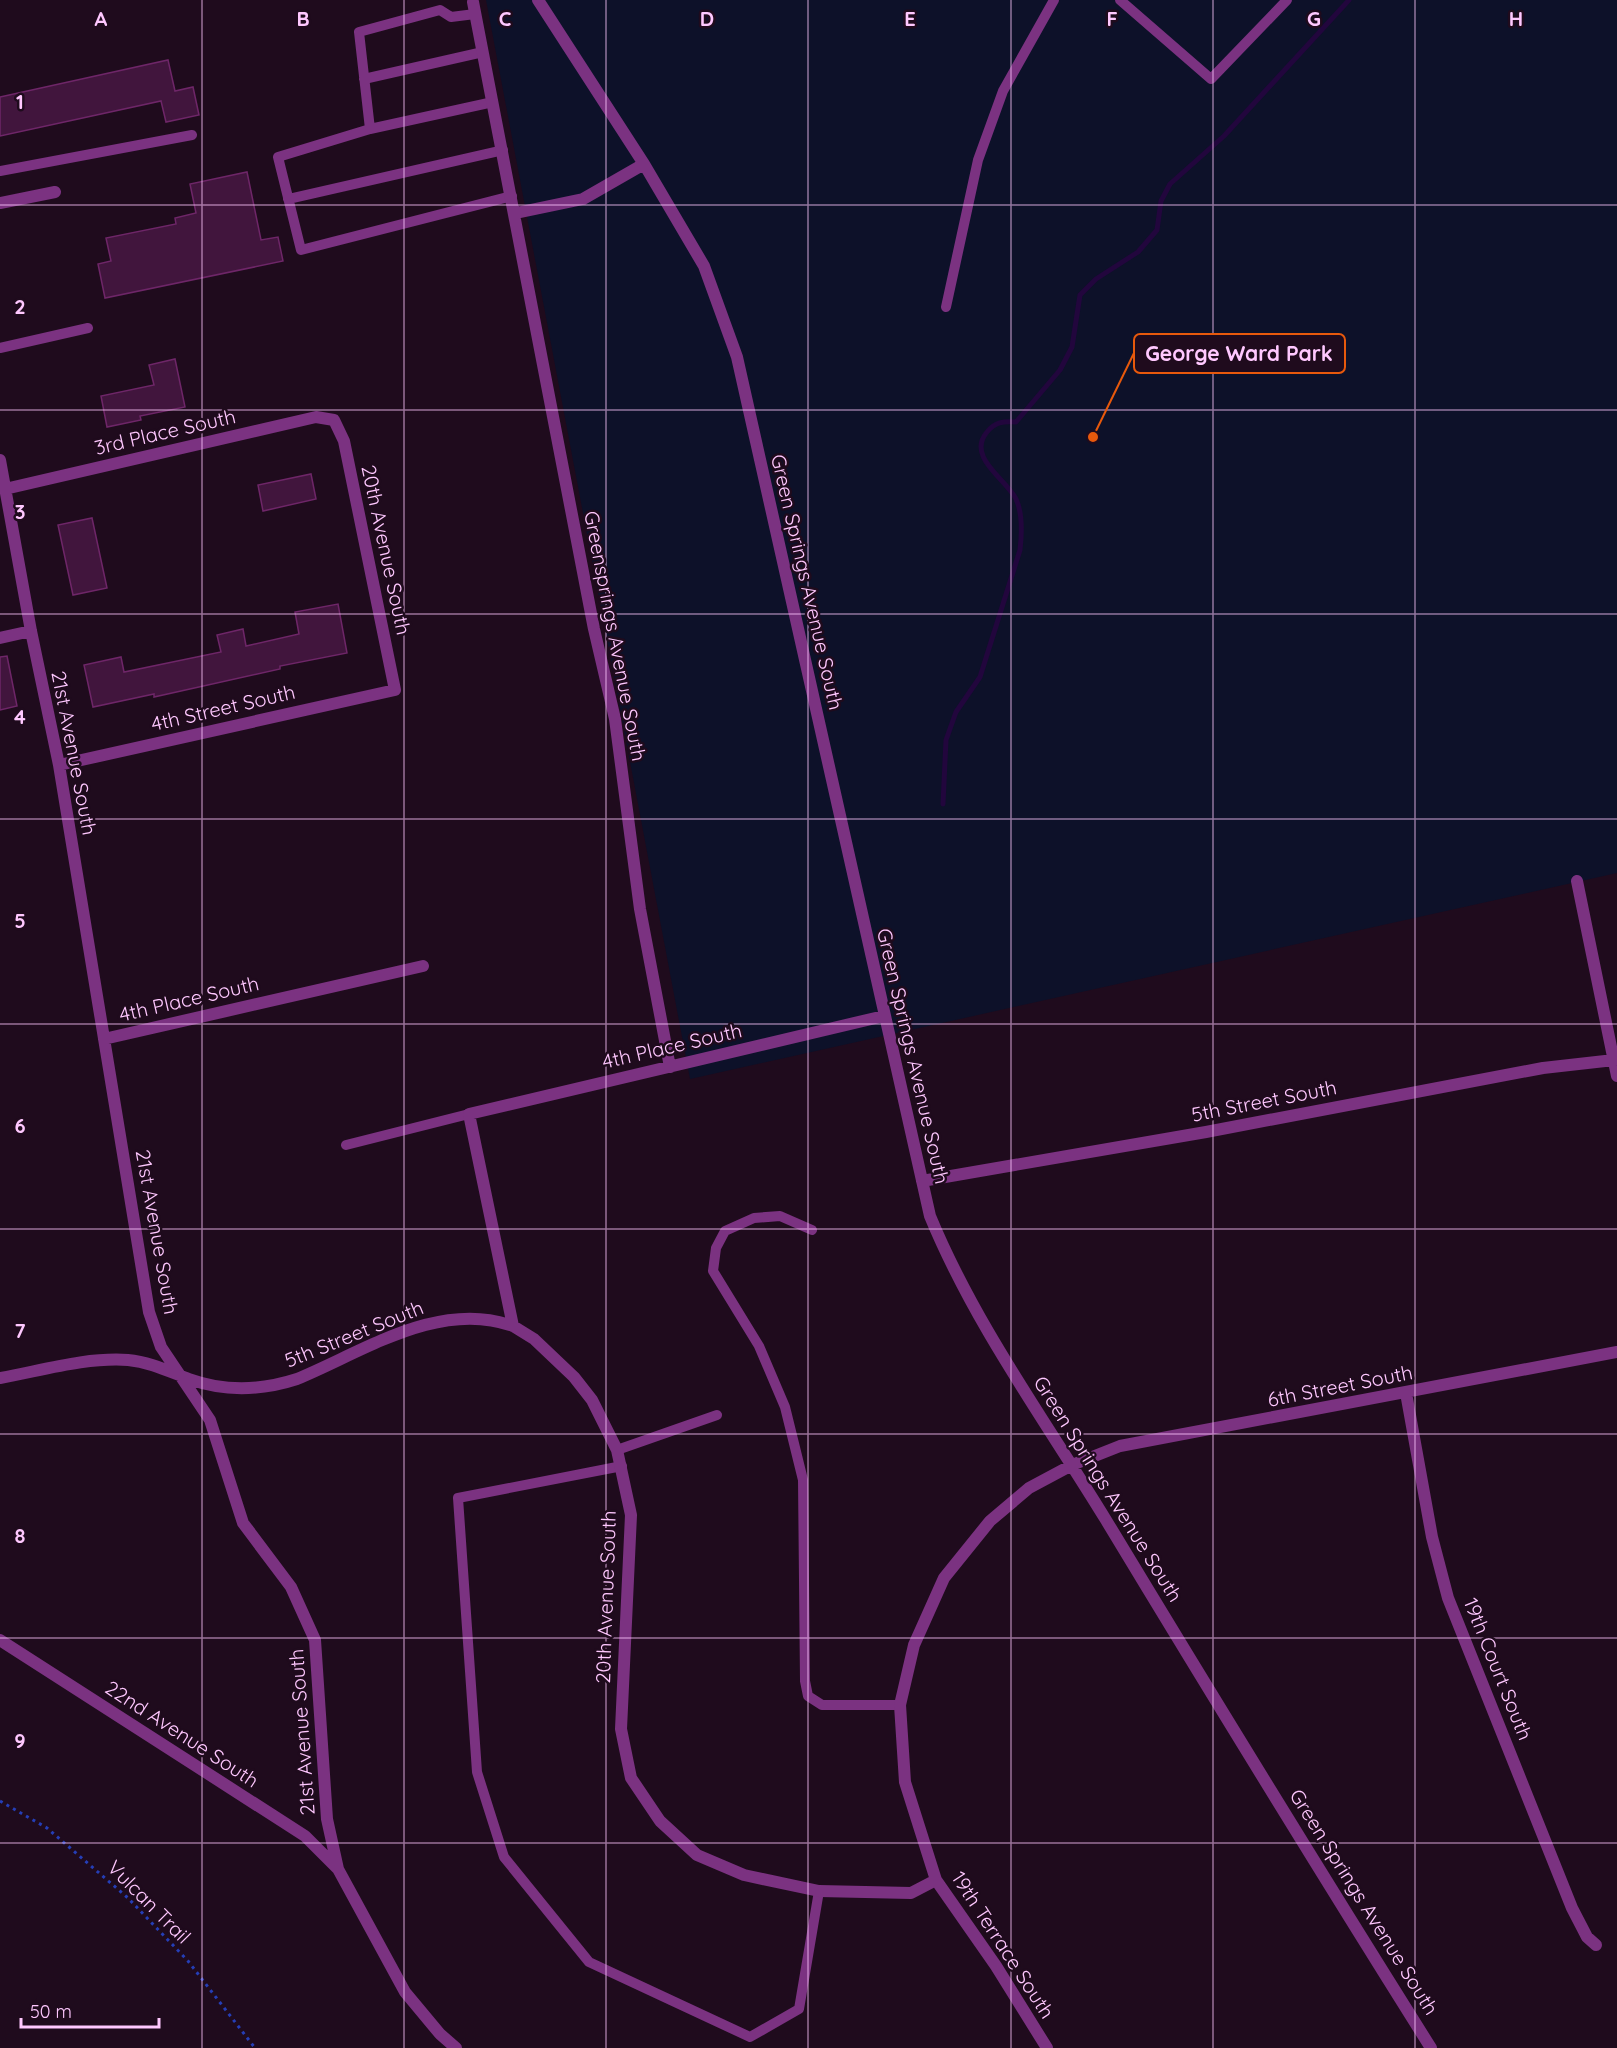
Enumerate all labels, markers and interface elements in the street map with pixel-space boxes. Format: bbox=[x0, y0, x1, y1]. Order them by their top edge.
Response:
text: A bbox=[95, 6, 108, 31]
text: B bbox=[296, 6, 310, 31]
text: C bbox=[499, 6, 512, 31]
text: D bbox=[700, 6, 714, 31]
text: E bbox=[904, 6, 916, 31]
text: F bbox=[1106, 6, 1118, 31]
text: G bbox=[1307, 6, 1321, 31]
text: H bbox=[1509, 6, 1523, 31]
text: 1 bbox=[16, 89, 24, 114]
text: 2 bbox=[14, 294, 26, 319]
callout: George Ward Park bbox=[1134, 334, 1345, 373]
text: George Ward Park bbox=[1145, 340, 1333, 366]
street label: 3rd Place South bbox=[92, 403, 238, 460]
street label: Green Springs Avenue South bbox=[766, 452, 849, 712]
street label: 20th Avenue South bbox=[356, 463, 417, 637]
text: 3 bbox=[15, 499, 25, 524]
street label: Greensprings Avenue South bbox=[579, 509, 652, 763]
street label: 21st Avenue South bbox=[46, 669, 103, 837]
street label: 4th Street South bbox=[148, 679, 297, 736]
text: 4 bbox=[14, 704, 26, 729]
text: 5 bbox=[14, 908, 26, 933]
street label: Green Springs Avenue South bbox=[872, 926, 955, 1186]
street label: 4th Place South bbox=[117, 970, 261, 1027]
street label: 4th Place South bbox=[600, 1017, 744, 1074]
street label: 5th Street South bbox=[1189, 1074, 1339, 1127]
text: 6 bbox=[14, 1113, 26, 1138]
street label: 21st Avenue South bbox=[131, 1148, 184, 1316]
street label: 5th Street South bbox=[281, 1294, 427, 1373]
text: 7 bbox=[15, 1318, 26, 1343]
street label: 6th Street South bbox=[1265, 1359, 1415, 1412]
street label: Green Springs Avenue South bbox=[1029, 1371, 1188, 1606]
street label: 20th Avenue South bbox=[590, 1510, 621, 1684]
text: 8 bbox=[15, 1523, 26, 1548]
street label: 19th Court South bbox=[1459, 1594, 1538, 1744]
street label: 21st Avenue South bbox=[283, 1648, 320, 1816]
street label: 22nd Avenue South bbox=[101, 1675, 264, 1793]
text: 9 bbox=[14, 1728, 26, 1753]
street label: Green Springs Avenue South bbox=[1285, 1784, 1444, 2019]
street label: Vulcan Trail bbox=[102, 1855, 196, 1949]
street label: 19th Terrace South bbox=[947, 1866, 1060, 2023]
scale bar bbox=[21, 1991, 159, 2029]
text: 50 m bbox=[30, 2000, 72, 2023]

